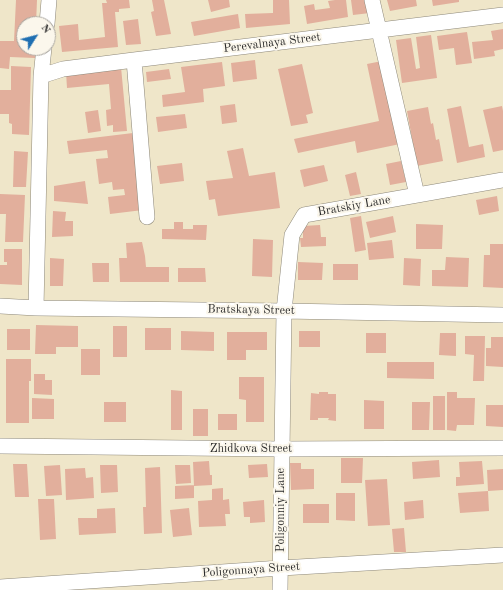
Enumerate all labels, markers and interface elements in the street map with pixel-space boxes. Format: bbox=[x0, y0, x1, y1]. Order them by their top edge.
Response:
north arrow bbox=[16, 16, 56, 56]
text: N bbox=[38, 23, 52, 36]
street label: Perevalnaya Street bbox=[223, 30, 321, 56]
street label: Bratskiy Lane bbox=[316, 193, 392, 219]
street label: Bratskaya Street bbox=[207, 302, 295, 318]
street label: Zhidkova Street bbox=[210, 442, 292, 456]
street label: Poligonniy Lane bbox=[274, 468, 288, 552]
street label: Poligonnaya Street bbox=[202, 559, 300, 581]

